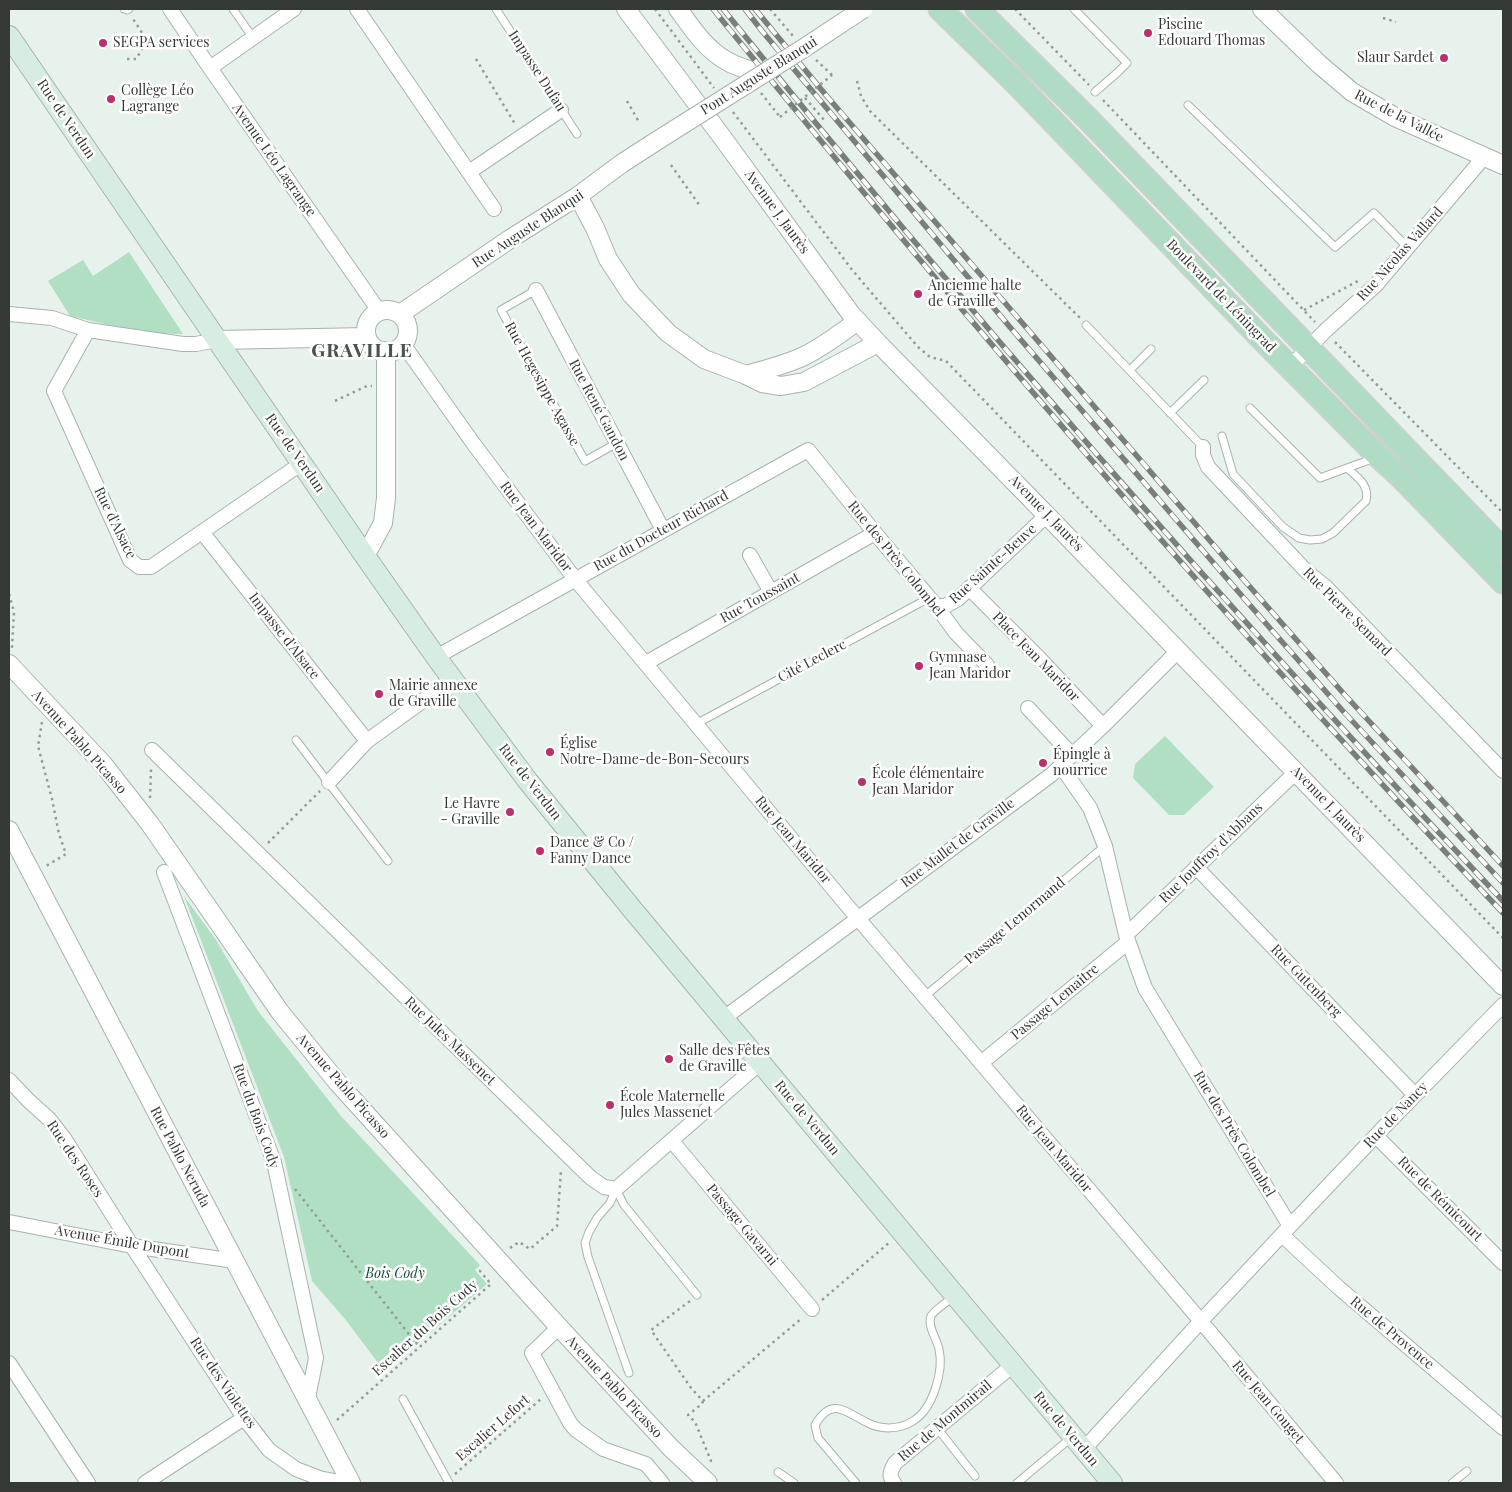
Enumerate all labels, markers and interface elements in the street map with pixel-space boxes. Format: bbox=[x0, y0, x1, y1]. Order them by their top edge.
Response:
place label: Piscine Edouard Thomas bbox=[1158, 17, 1265, 49]
street label: Impasse Dufau bbox=[505, 27, 569, 115]
marker: Piscine Edouard Thomas bbox=[1142, 27, 1154, 39]
street label: Pont Auguste Blanqui bbox=[698, 33, 820, 119]
place label: SEGPA services bbox=[113, 35, 210, 51]
marker: SEGPA services bbox=[97, 37, 109, 49]
place label: Slaur Sardet bbox=[1357, 50, 1434, 66]
marker: Slaur Sardet bbox=[1438, 52, 1450, 64]
street label: Rue de Verdun bbox=[33, 76, 99, 162]
place label: Collège Léo Lagrange bbox=[121, 83, 194, 115]
street label: Rue de la Vallée bbox=[1352, 86, 1446, 146]
marker: Collège Léo Lagrange bbox=[105, 93, 117, 105]
street label: Avenue Léo Lagrange bbox=[229, 100, 319, 220]
street label: Avenue J. Jaurès bbox=[741, 167, 813, 257]
street label: Rue Auguste Blanqui bbox=[469, 187, 587, 271]
street label: Rue Nicolas Vallard bbox=[1353, 204, 1447, 304]
street label: Boulevard de Léningrad bbox=[1163, 236, 1279, 356]
place label: Ancienne halte de Graville bbox=[928, 278, 1022, 310]
marker: Ancienne halte de Graville bbox=[912, 288, 924, 300]
street label: Rue Hegesippe Agasse bbox=[501, 319, 583, 449]
district label: GRAVILLE bbox=[310, 340, 414, 362]
street label: Rue René Gandon bbox=[565, 357, 633, 463]
street label: Rue de Verdun bbox=[262, 410, 328, 496]
street label: Avenue J. Jaurès bbox=[1005, 471, 1087, 555]
street label: Rue Jean Maridor bbox=[496, 478, 576, 576]
street label: Rue d'Alsace bbox=[90, 484, 140, 562]
street label: Rue du Docteur Richard bbox=[591, 487, 731, 575]
street label: Rue des Près Colombel bbox=[844, 498, 948, 620]
street label: Rue Sainte-Beuve bbox=[946, 520, 1040, 608]
street label: Rue Pierre Semard bbox=[1299, 564, 1395, 660]
street label: Rue Toussaint bbox=[717, 569, 803, 627]
street label: Impasse d'Alsace bbox=[245, 589, 323, 683]
street label: Place Jean Maridor bbox=[989, 609, 1083, 705]
street label: Cité Leclerc bbox=[775, 636, 849, 686]
place label: Gymnase Jean Maridor bbox=[929, 650, 1011, 682]
marker: Gymnase Jean Maridor bbox=[913, 660, 925, 672]
place label: Mairie annexe de Graville bbox=[389, 678, 478, 710]
street label: Avenue Pablo Picasso bbox=[28, 687, 130, 797]
marker: Mairie annexe de Graville bbox=[373, 688, 385, 700]
place label: Église Notre-Dame-de-Bon-Secours bbox=[560, 736, 749, 769]
street label: Rue de Verdun bbox=[495, 741, 565, 823]
marker: Église Notre-Dame-de-Bon-Secours bbox=[544, 746, 556, 758]
place label: Épingle à nourrice bbox=[1053, 747, 1111, 780]
marker: Épingle à nourrice bbox=[1037, 757, 1049, 769]
street label: Avenue J. Jaurès bbox=[1287, 762, 1369, 846]
place label: École élémentaire Jean Maridor bbox=[872, 766, 984, 799]
marker: École élémentaire Jean Maridor bbox=[856, 776, 868, 788]
street label: Rue Jean Maridor bbox=[751, 793, 835, 887]
street label: Rue Mallet de Graville bbox=[898, 795, 1018, 891]
place label: Le Havre - Graville bbox=[441, 796, 500, 829]
street label: Rue Jouffroy d'Abbans bbox=[1156, 799, 1266, 907]
marker: Le Havre - Graville bbox=[504, 806, 516, 818]
place label: Dance & Co / Fanny Dance bbox=[550, 835, 634, 868]
marker: Dance & Co / Fanny Dance bbox=[534, 845, 546, 857]
street label: Passage Lenormand bbox=[961, 874, 1069, 968]
street label: Rue Gutenberg bbox=[1267, 941, 1345, 1021]
street label: Passage Lemaitre bbox=[1008, 960, 1102, 1044]
street label: Rue Jules Massenet bbox=[401, 993, 499, 1089]
street label: Avenue Pablo Picasso bbox=[293, 1030, 393, 1142]
place label: Salle des Fêtes de Graville bbox=[679, 1043, 770, 1076]
marker: Salle des Fêtes de Graville bbox=[663, 1053, 675, 1065]
street label: Rue du Bois Cody bbox=[229, 1061, 283, 1171]
street label: Rue des Près Colombel bbox=[1190, 1068, 1278, 1200]
street label: Rue de Verdun bbox=[771, 1077, 843, 1159]
street label: Rue de Nancy bbox=[1360, 1078, 1432, 1152]
place label: École Maternelle Jules Massenet bbox=[620, 1089, 725, 1122]
marker: École Maternelle Jules Massenet bbox=[604, 1099, 616, 1111]
street label: Rue Jean Maridor bbox=[1012, 1102, 1096, 1196]
street label: Rue Pablo Neruda bbox=[146, 1104, 214, 1210]
street label: Rue des Roses bbox=[43, 1117, 107, 1201]
street label: Rue de Rémicourt bbox=[1394, 1153, 1486, 1245]
street label: Passage Gavarni bbox=[703, 1181, 781, 1269]
street label: Avenue Émile Dupont bbox=[53, 1222, 191, 1262]
park label: Bois Cody bbox=[365, 1266, 425, 1282]
street label: Escalier du Bois Cody bbox=[369, 1276, 481, 1380]
street label: Rue de Provence bbox=[1347, 1293, 1437, 1373]
street label: Avenue Pablo Picasso bbox=[562, 1332, 666, 1442]
street label: Rue des Violettes bbox=[186, 1334, 260, 1432]
street label: Rue Jean Gouget bbox=[1228, 1357, 1308, 1447]
street label: Rue de Montmirail bbox=[895, 1377, 995, 1465]
street label: Rue de Verdun bbox=[1030, 1388, 1102, 1470]
street label: Escalier Lefort bbox=[453, 1391, 533, 1465]

